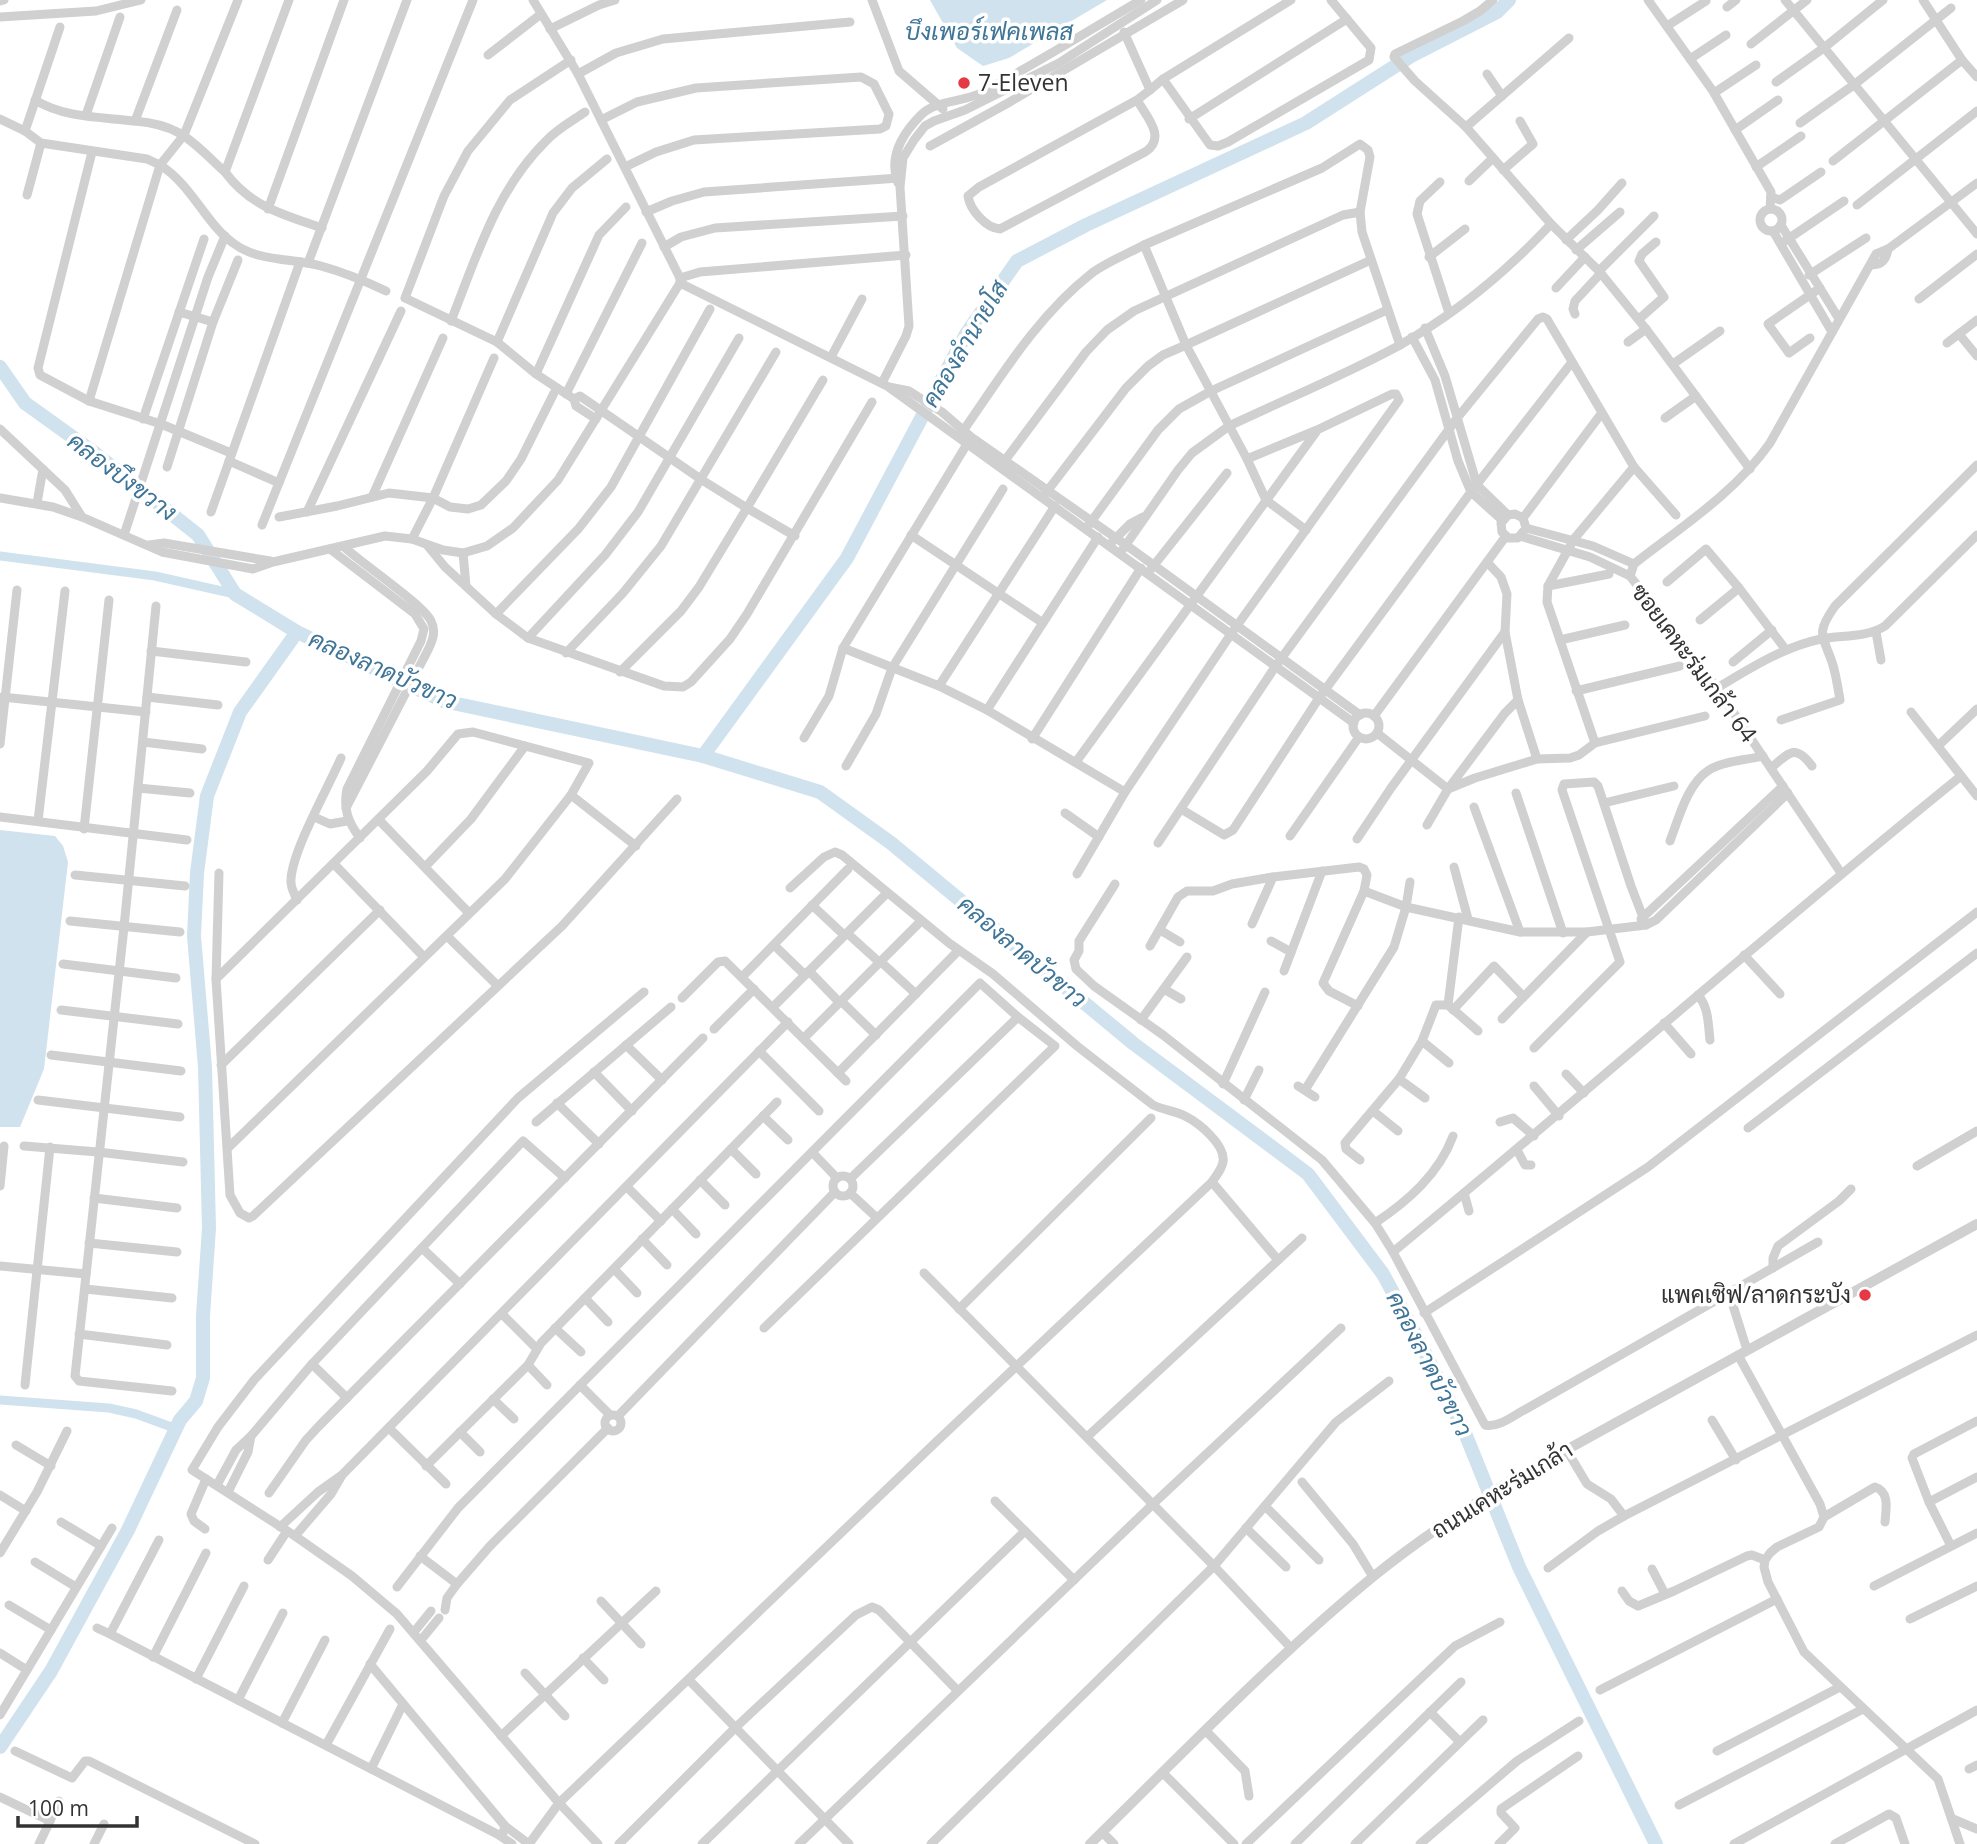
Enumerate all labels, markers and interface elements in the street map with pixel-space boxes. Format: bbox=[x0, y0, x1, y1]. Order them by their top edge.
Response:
water label: บึงเพอร์เฟคเพลส bbox=[905, 14, 1074, 47]
place label: 7-Eleven bbox=[978, 66, 1069, 98]
marker: 7-Eleven bbox=[956, 75, 972, 91]
water label: คลองลำนายโส bbox=[913, 273, 1015, 413]
water label: คลองบึงขวาง bbox=[62, 424, 184, 528]
street label: ซอยเคหะร่มเกล้า 64 bbox=[1625, 576, 1765, 748]
water label: คลองลาดบัวขาว bbox=[304, 621, 463, 716]
water label: คลองลาดบัวขาว bbox=[951, 887, 1095, 1015]
place label: แพคเซิฟ/ลาดกระบัง bbox=[1661, 1278, 1851, 1310]
water label: คลองลาดบัวขาว bbox=[1380, 1285, 1481, 1442]
marker: แพคเซิฟ/ลาดกระบัง bbox=[1857, 1287, 1873, 1303]
street label: ถนนเคหะร่มเกล้า bbox=[1425, 1433, 1578, 1545]
scale bar bbox=[18, 1784, 136, 1828]
text: 100 m bbox=[28, 1794, 89, 1822]

